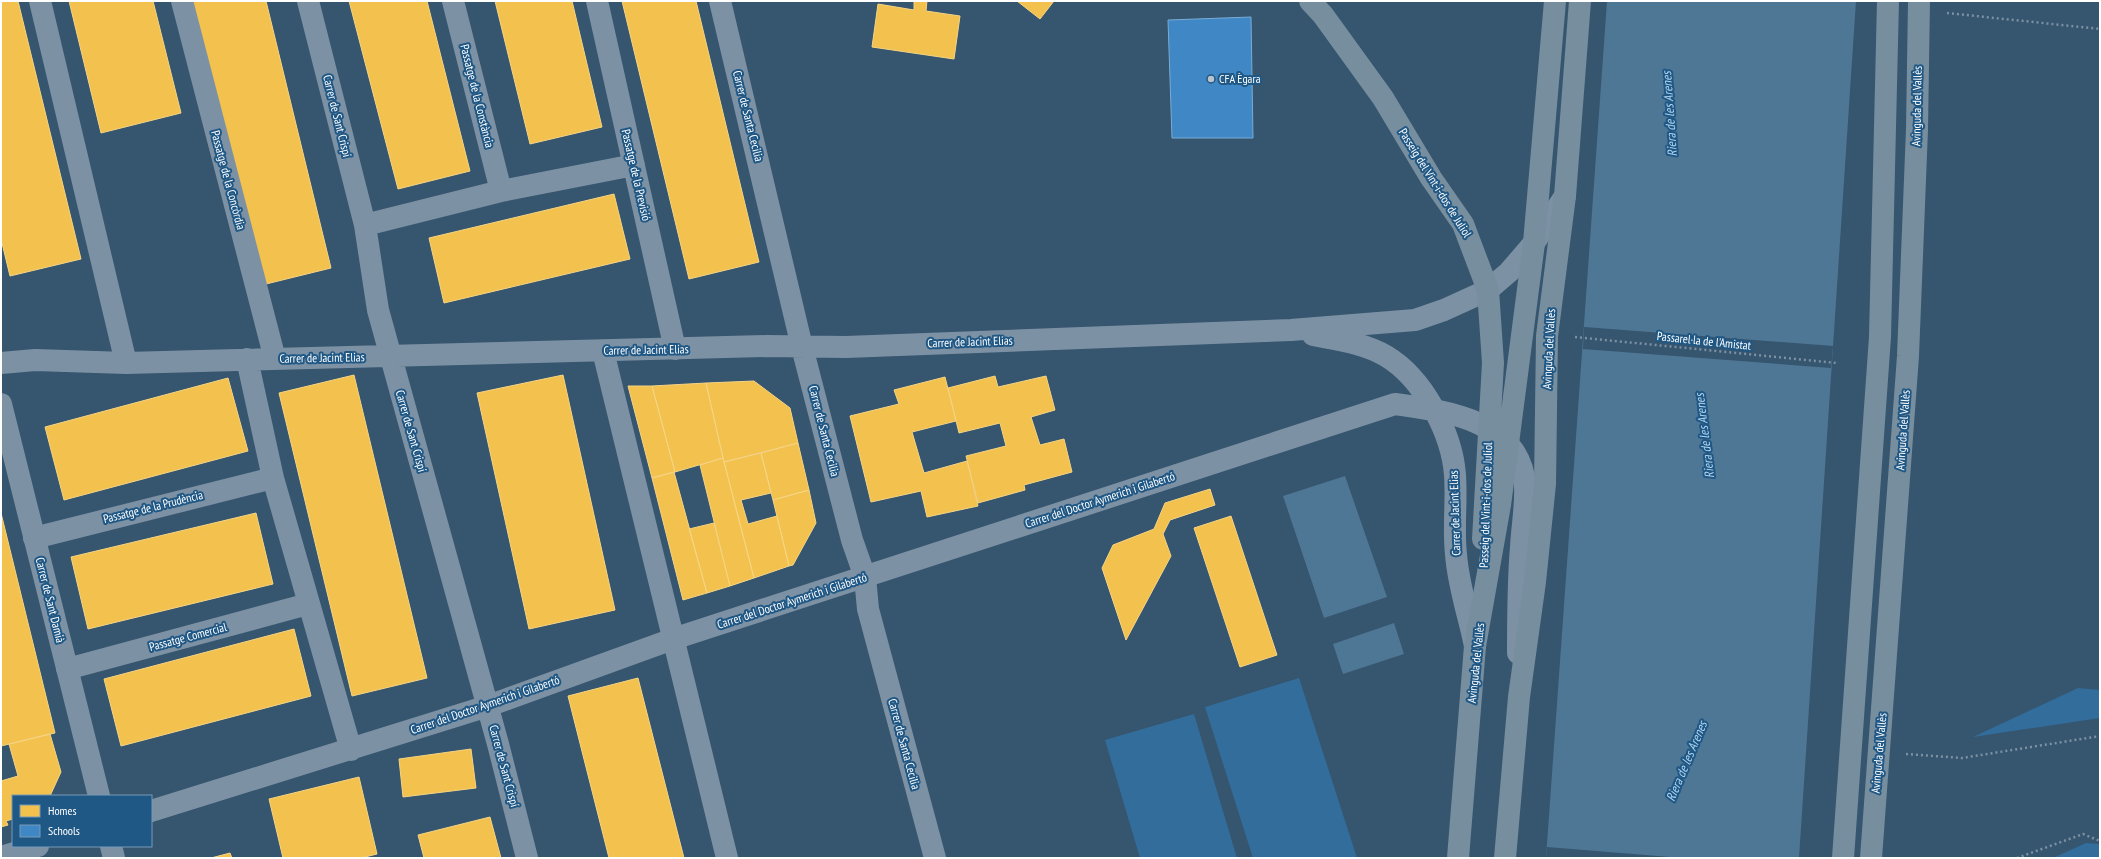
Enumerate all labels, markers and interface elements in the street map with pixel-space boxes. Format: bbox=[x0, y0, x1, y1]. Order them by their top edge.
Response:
street label: Passatge de la Constància bbox=[457, 43, 498, 149]
street label: Avinguda del Vallès bbox=[1908, 66, 1925, 146]
street label: Carrer de Santa Cecilia bbox=[730, 69, 767, 163]
water label: Riera de les Arenes bbox=[1658, 69, 1681, 157]
place label: CFA Ègara bbox=[1219, 71, 1261, 86]
street label: Carrer de Sant Crispí bbox=[320, 73, 355, 159]
marker: CFA Ègara bbox=[1206, 74, 1216, 84]
street label: Passeig del Vint-i-dos de Juliol bbox=[1396, 125, 1475, 240]
street label: Passatge de la Previsió bbox=[619, 128, 654, 222]
street label: Passatge de la Concòrdia bbox=[208, 129, 249, 231]
street label: Avinguda del Vallès bbox=[1539, 308, 1558, 390]
street label: Passarel·la de l'Amistat bbox=[1656, 328, 1753, 353]
street label: Carrer de Jacint Elias bbox=[927, 333, 1013, 350]
street label: Carrer de Jacint Elias bbox=[603, 341, 689, 358]
street label: Carrer de Jacint Elias bbox=[279, 349, 365, 366]
street label: Carrer de Santa Cecilia bbox=[806, 384, 843, 478]
street label: Carrer de Sant Crispí bbox=[393, 388, 430, 474]
street label: Avinguda del Vallès bbox=[1892, 389, 1913, 471]
water label: Riera de les Arenes bbox=[1691, 391, 1718, 479]
street label: Passeig del Vint-i-dos de Juliol bbox=[1476, 442, 1495, 568]
street label: Carrer del Doctor Aymerich i Gilabertó bbox=[1023, 468, 1177, 531]
street label: Carrer de Jacint Elias bbox=[1446, 470, 1463, 556]
street label: Passatge de la Prudència bbox=[101, 487, 204, 526]
street label: Carrer de Sant Damià bbox=[33, 556, 68, 644]
street label: Carrer del Doctor Aymerich i Gilabertó bbox=[715, 569, 869, 632]
street label: Passatge Comercial bbox=[148, 619, 228, 654]
street label: Avinguda del Vallès bbox=[1464, 622, 1487, 704]
street label: Carrer del Doctor Aymerich i Gilabertó bbox=[408, 672, 561, 737]
street label: Carrer de Santa Cecilia bbox=[885, 697, 924, 791]
street label: Avinguda del Vallès bbox=[1868, 712, 1889, 794]
water label: Riera de les Arenes bbox=[1662, 717, 1712, 804]
street label: Carrer de Sant Crispí bbox=[486, 723, 523, 809]
legend bbox=[12, 795, 152, 847]
text: Homes bbox=[48, 803, 76, 818]
text: Schools bbox=[48, 823, 80, 838]

